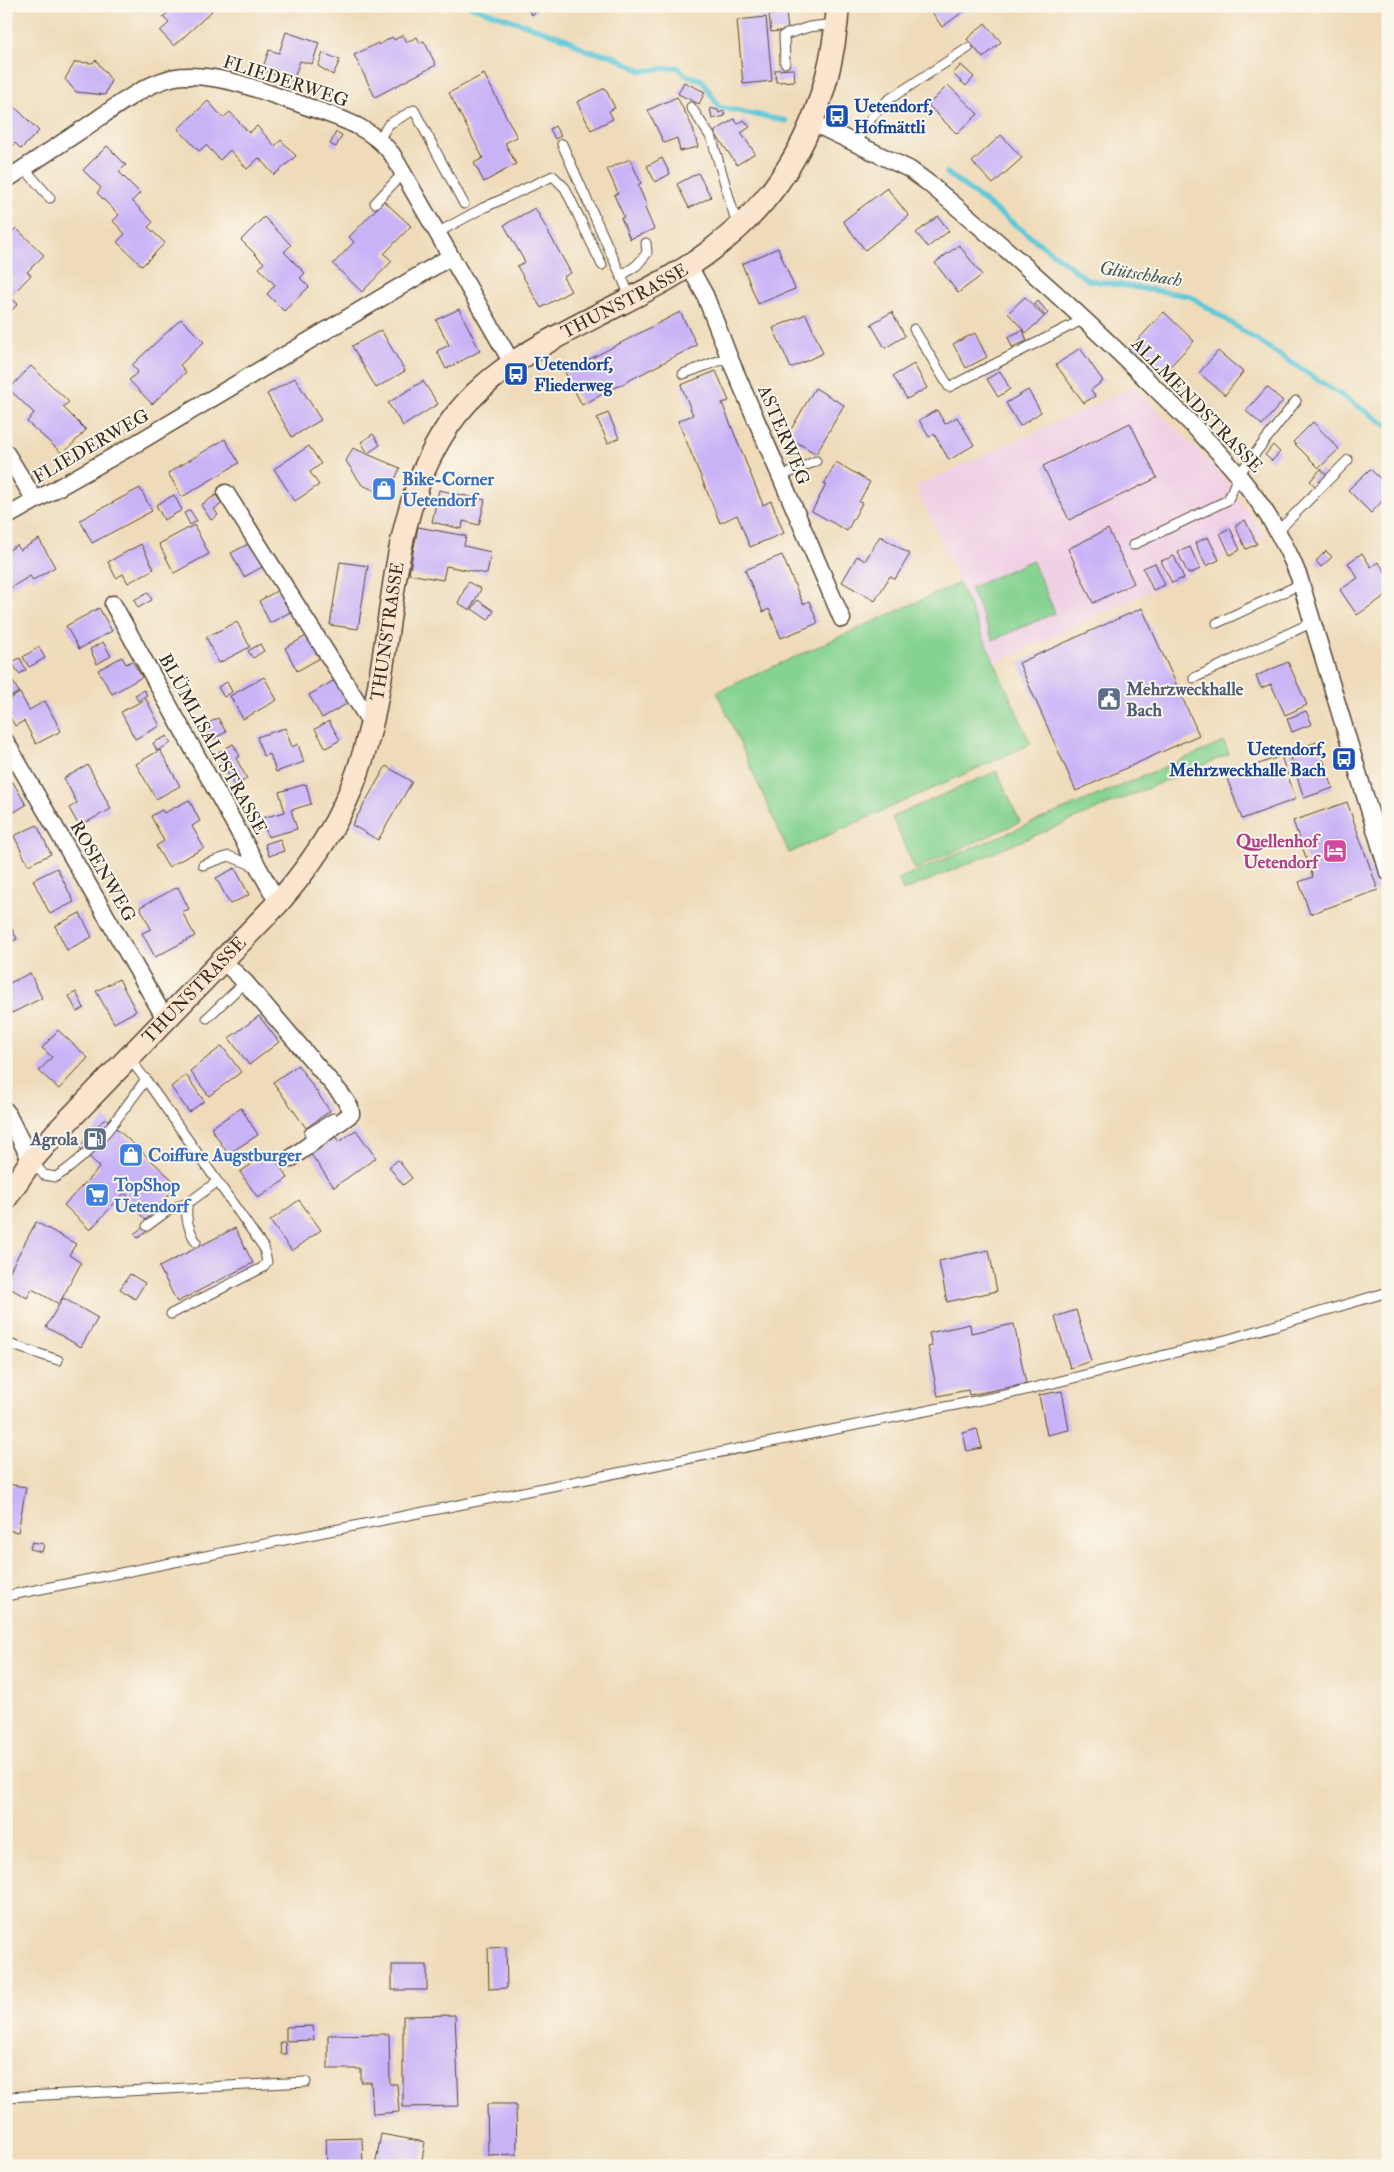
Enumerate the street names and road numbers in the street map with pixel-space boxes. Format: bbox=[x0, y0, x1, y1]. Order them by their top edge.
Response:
street label: FLIEDERWEG bbox=[220, 50, 351, 113]
street label: THUNSTRASSE bbox=[557, 258, 692, 344]
street label: ALLMENDSTRASSE bbox=[1125, 332, 1267, 478]
street label: ASTERWEG bbox=[752, 381, 815, 489]
street label: FLIEDERWEG bbox=[29, 404, 153, 489]
street label: THUNSTRASSE bbox=[366, 560, 410, 703]
street label: BLÜMLISALPSTRASSE bbox=[153, 650, 272, 839]
street label: ROSENWEG bbox=[64, 817, 141, 926]
street label: THUNSTRASSE bbox=[138, 932, 251, 1049]

